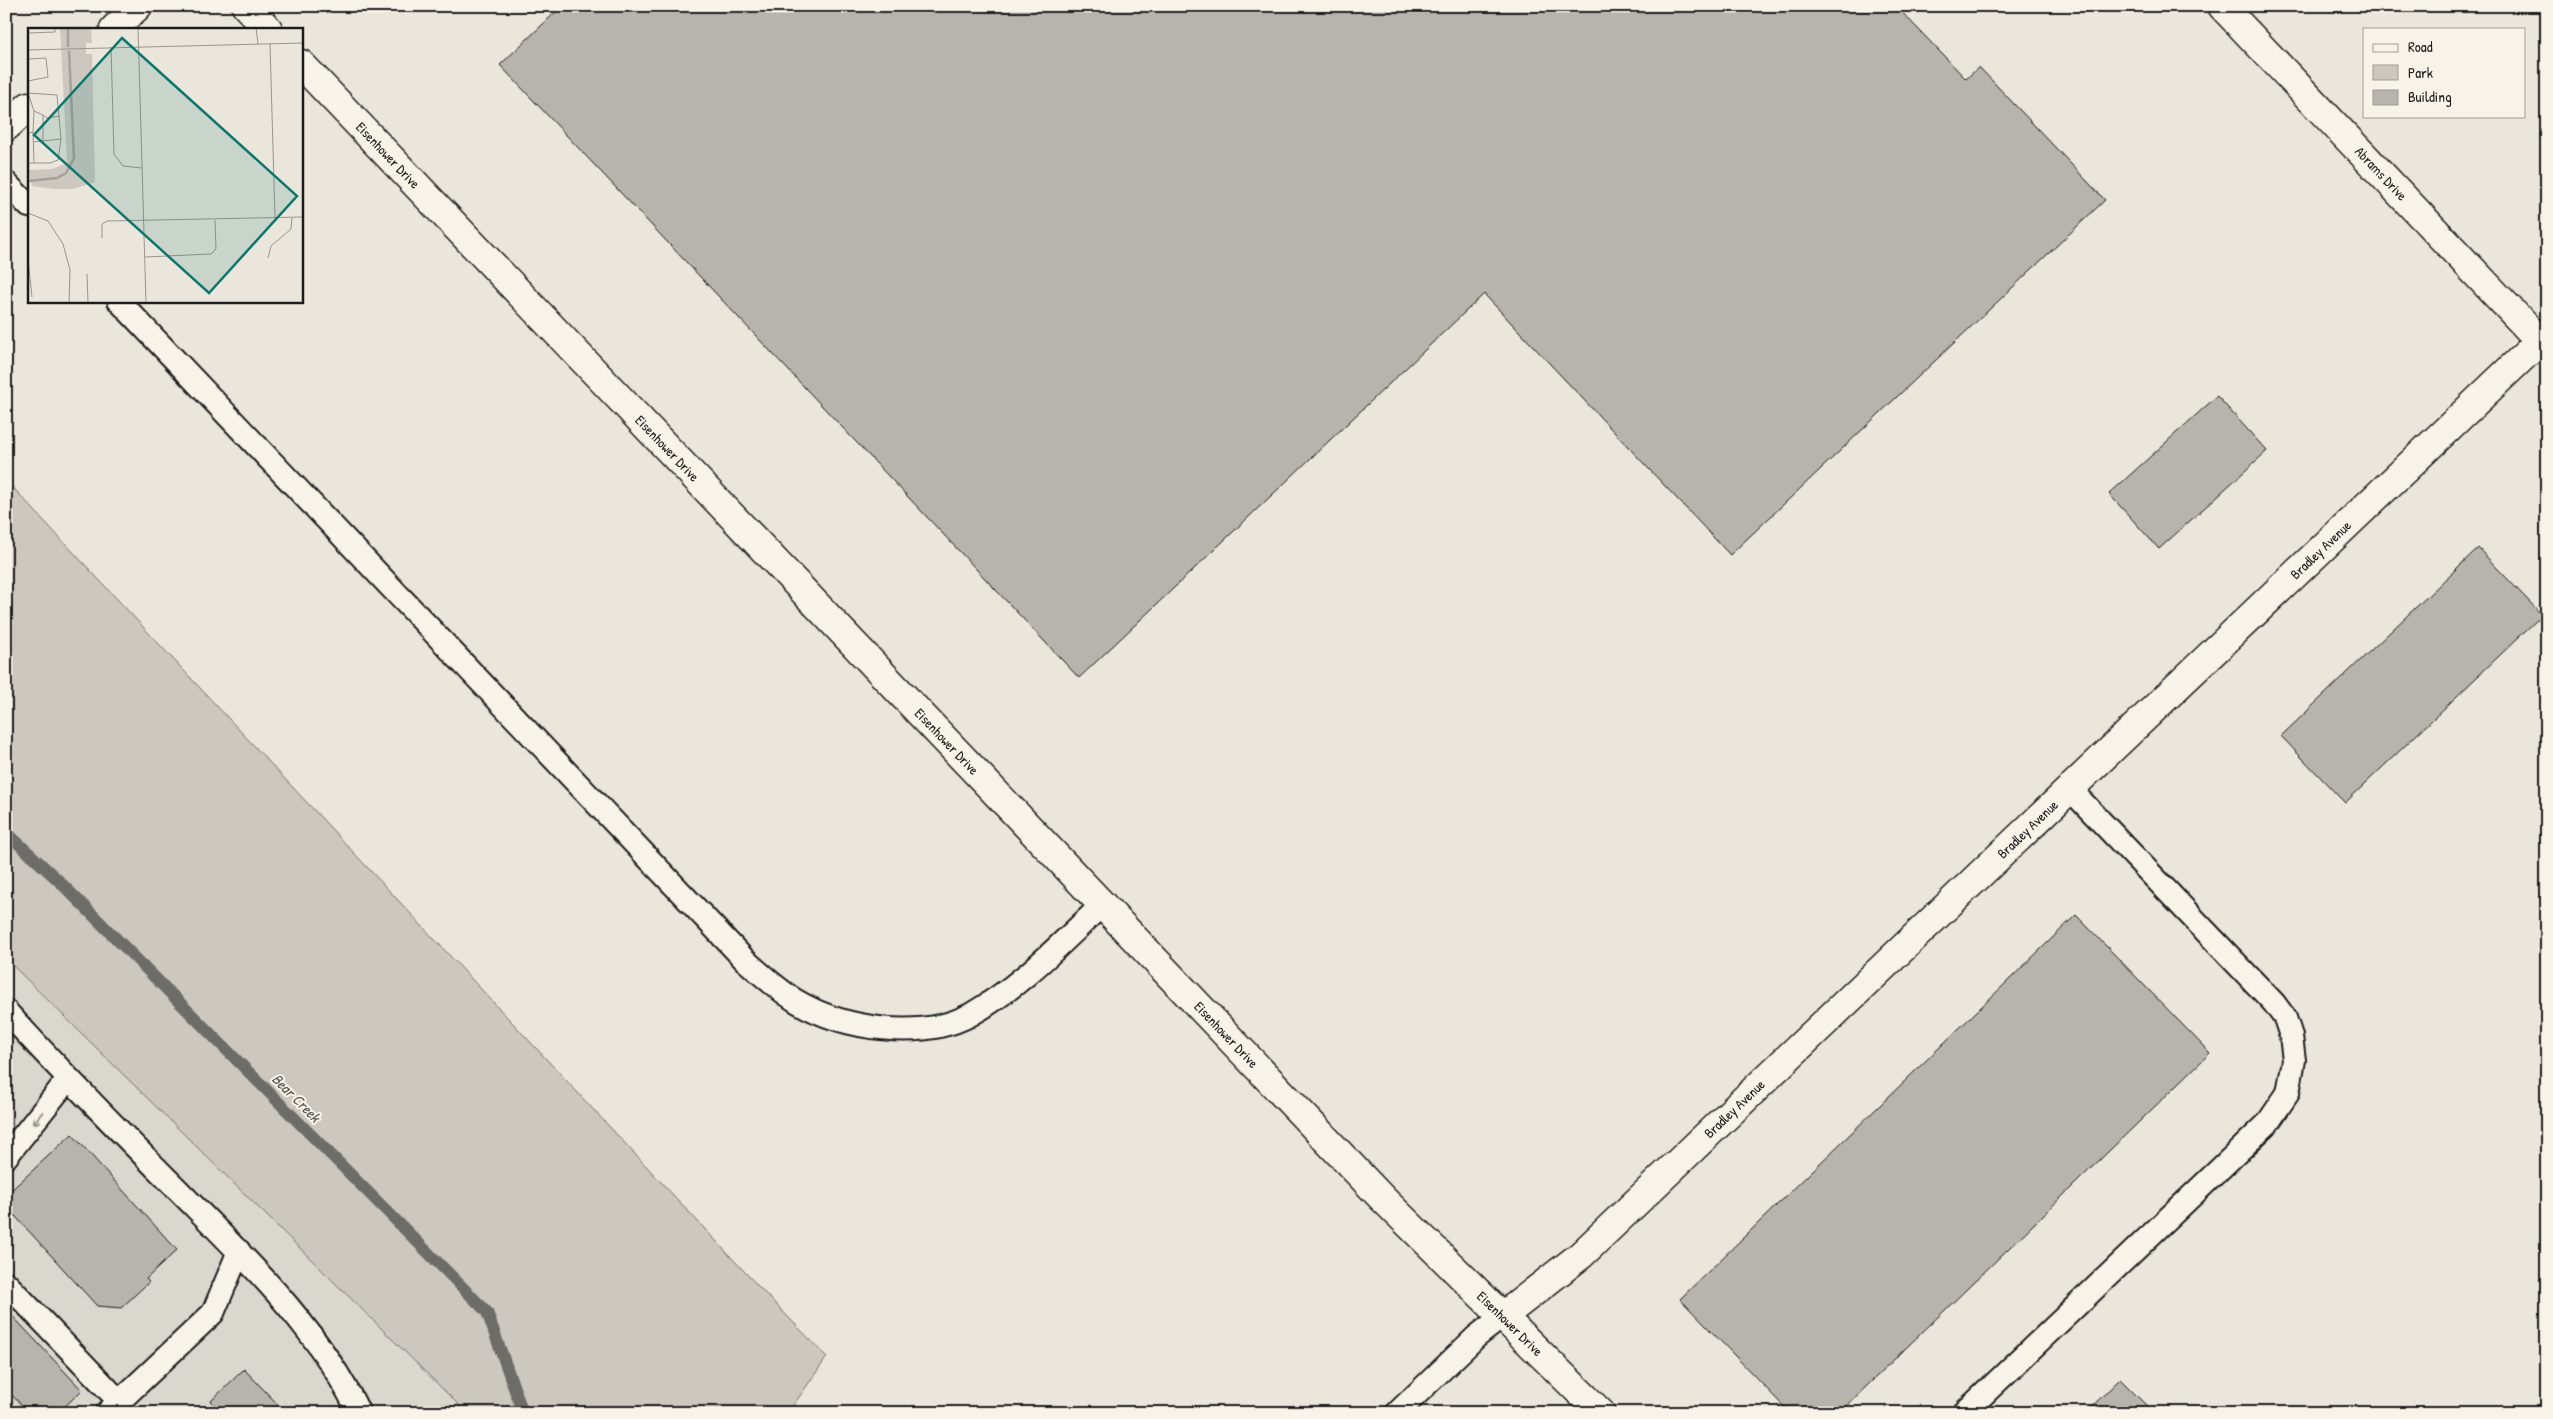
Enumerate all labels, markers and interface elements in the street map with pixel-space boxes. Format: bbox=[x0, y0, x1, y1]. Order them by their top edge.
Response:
inset map bbox=[28, 28, 302, 302]
legend bbox=[2363, 28, 2526, 118]
text: Road bbox=[2408, 36, 2433, 57]
text: Park bbox=[2408, 62, 2433, 83]
text: Building bbox=[2408, 86, 2452, 107]
street label: Eisenhower Drive bbox=[352, 117, 425, 193]
street label: Abrams Drive bbox=[2351, 142, 2412, 205]
street label: Eisenhower Drive bbox=[631, 411, 704, 486]
street label: Bradley Avenue bbox=[2286, 516, 2355, 583]
street label: Eisenhower Drive bbox=[911, 704, 984, 779]
street label: Bradley Avenue bbox=[1993, 795, 2062, 863]
street label: Eisenhower Drive bbox=[1190, 997, 1263, 1072]
water label: Bear Creek bbox=[267, 1069, 327, 1128]
street label: Bradley Avenue bbox=[1699, 1074, 1769, 1142]
one-way arrow bbox=[33, 1111, 44, 1124]
street label: Eisenhower Drive bbox=[1473, 1287, 1548, 1360]

